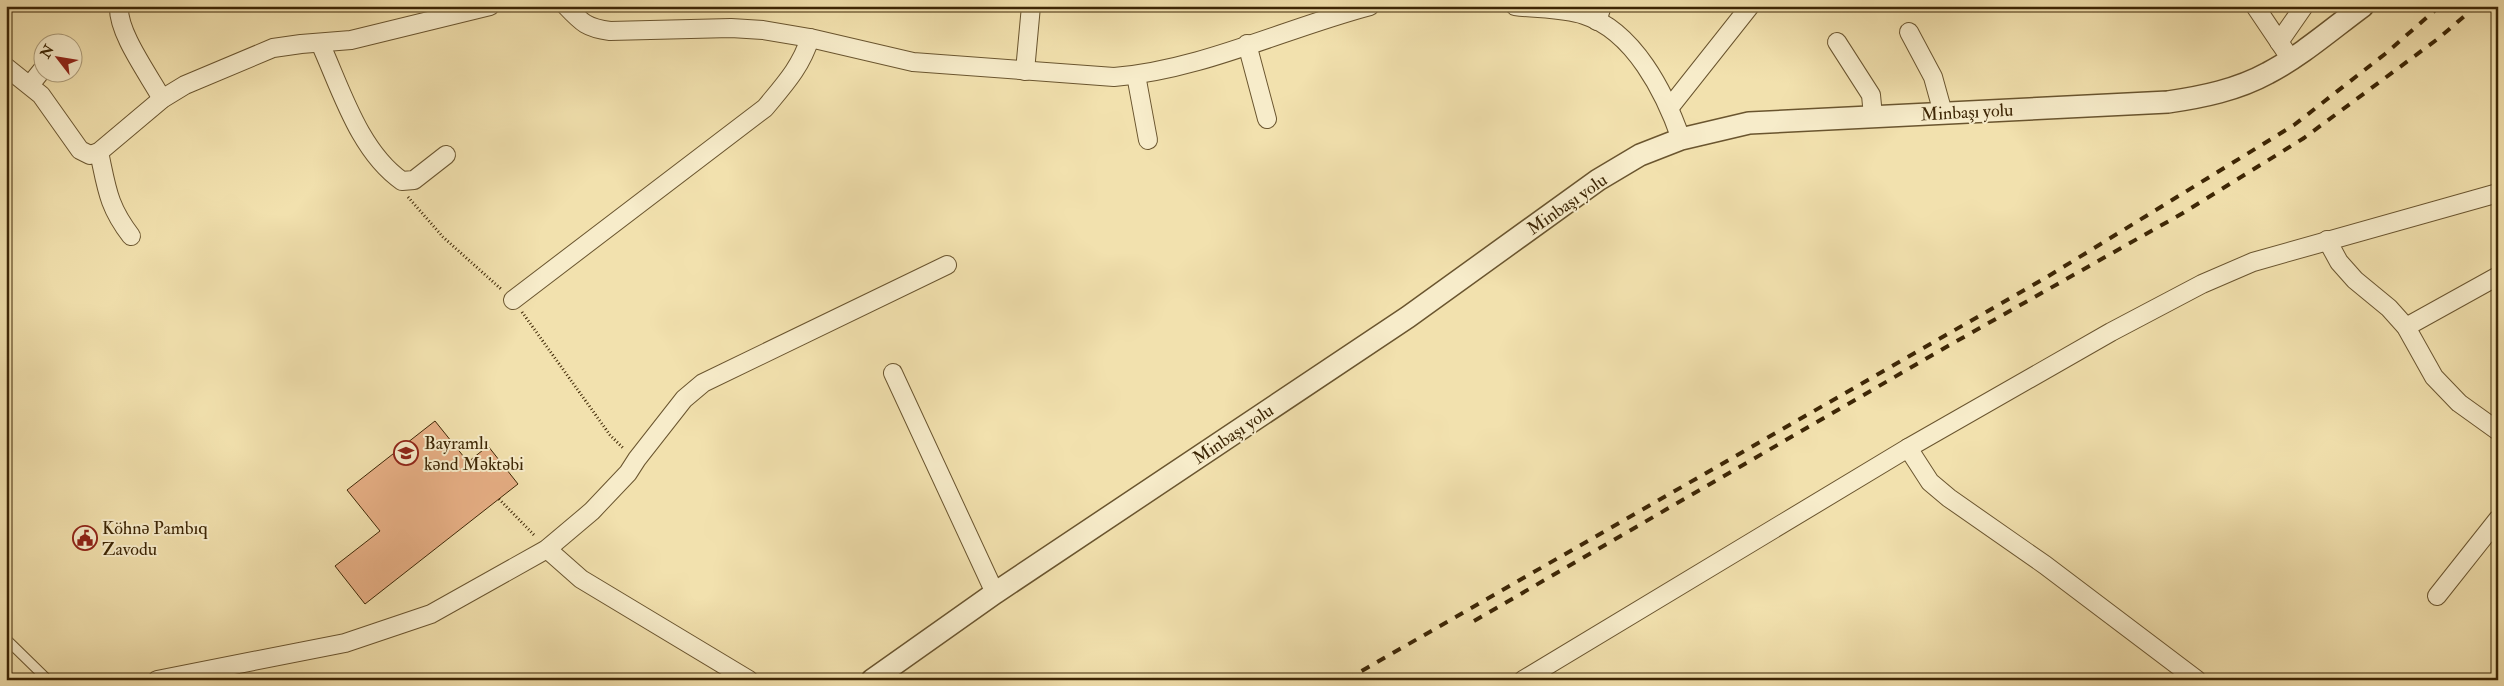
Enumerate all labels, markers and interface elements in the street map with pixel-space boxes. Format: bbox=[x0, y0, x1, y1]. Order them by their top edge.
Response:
north arrow bbox=[32, 32, 82, 82]
text: N bbox=[36, 41, 58, 62]
street label: Minbaşı yolu bbox=[1920, 99, 2014, 126]
street label: Minbaşı yolu bbox=[1523, 168, 1612, 240]
street label: Minbaşı yolu bbox=[1188, 399, 1278, 470]
place label: Bayramlı kənd Məktəbi bbox=[424, 432, 524, 476]
school or university icon: Bayramlı kənd Məktəbi bbox=[393, 440, 419, 466]
place label: Köhnə Pambıq Zavodu bbox=[102, 517, 208, 561]
public building icon: Köhnə Pambıq Zavodu bbox=[72, 525, 98, 551]

